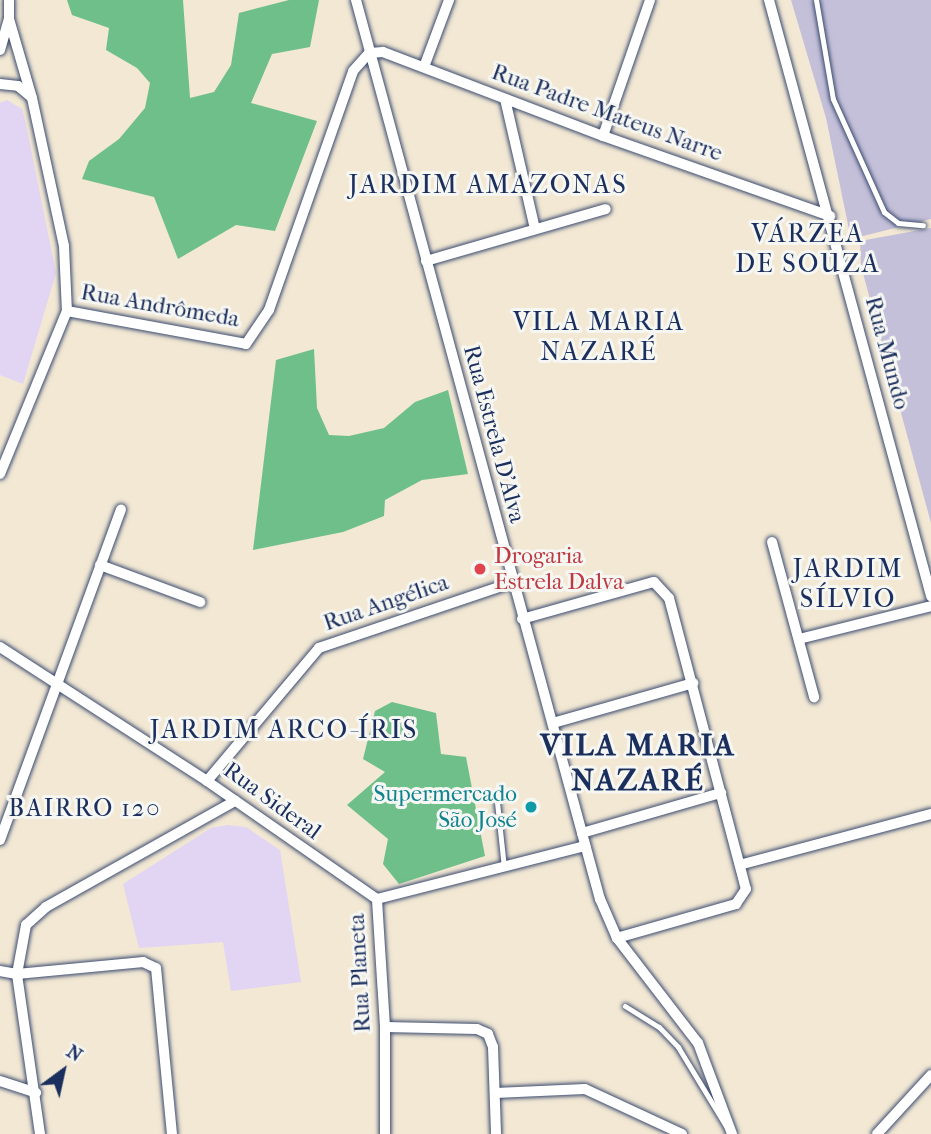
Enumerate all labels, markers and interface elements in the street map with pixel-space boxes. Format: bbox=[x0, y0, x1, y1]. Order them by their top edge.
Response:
street label: Rua Padre Mateus Narre bbox=[488, 58, 726, 168]
district label: JARDIM AMAZONAS bbox=[350, 169, 626, 201]
district label: VÁRZEA DE SOUZA bbox=[736, 218, 880, 280]
street label: Rua Andrômeda bbox=[79, 278, 241, 334]
street label: Rua Mundo bbox=[859, 293, 915, 413]
district label: VILA MARIA NAZARÉ bbox=[514, 306, 684, 368]
street label: Rua Estrela D'Alva bbox=[457, 342, 531, 526]
place label: Drogaria Estrela Dalva bbox=[494, 542, 624, 596]
district label: JARDIM SÍLVIO bbox=[793, 553, 903, 614]
marker: Drogaria Estrela Dalva bbox=[472, 561, 488, 577]
street label: Rua Angélica bbox=[320, 569, 452, 637]
district label: JARDIM ARCO-ÍRIS bbox=[152, 714, 416, 746]
district label: VILA MARIA NAZARÉ bbox=[541, 728, 735, 798]
street label: Rua Sideral bbox=[218, 756, 326, 846]
place label: Supermercado São José bbox=[373, 780, 517, 834]
district label: BAIRRO 120 bbox=[10, 795, 160, 823]
marker: Supermercado São José bbox=[523, 799, 539, 815]
street label: Rua Planeta bbox=[343, 913, 377, 1033]
north arrow bbox=[28, 1036, 98, 1106]
text: N bbox=[62, 1040, 86, 1067]

